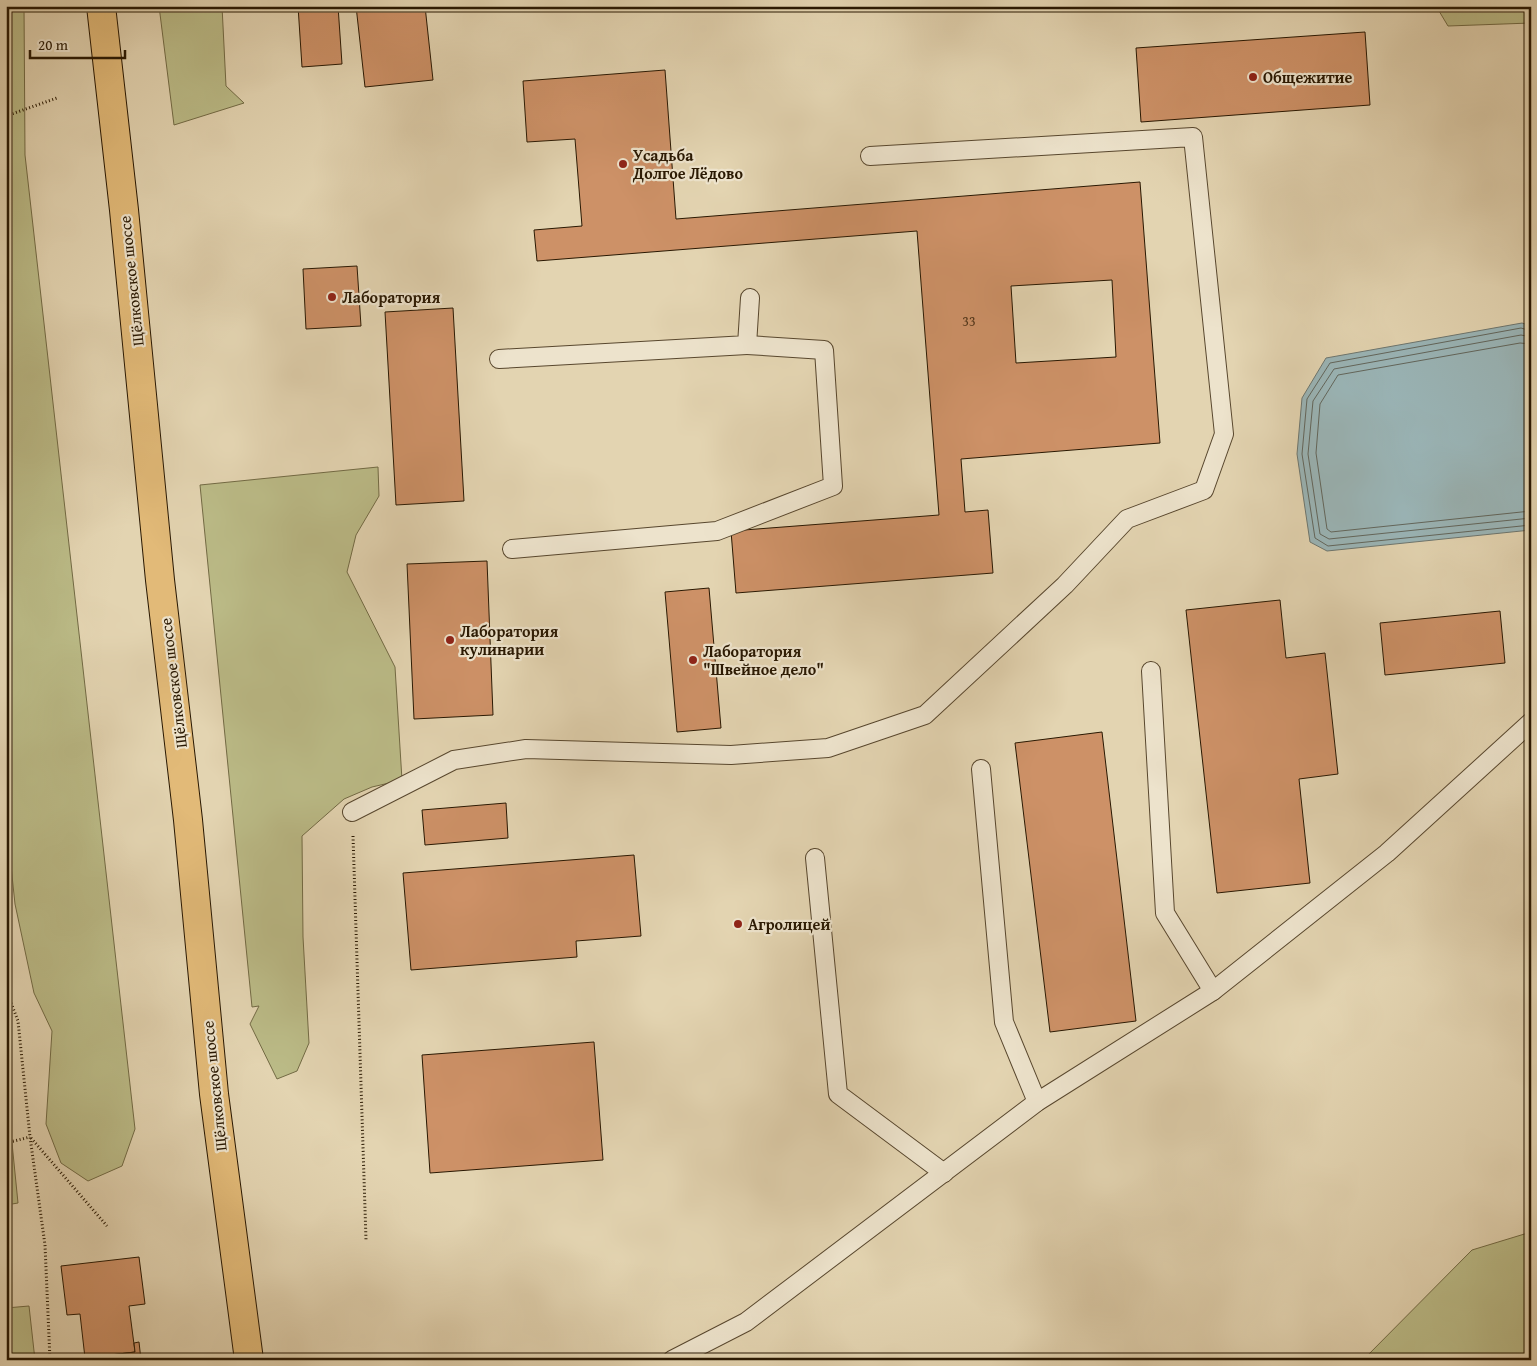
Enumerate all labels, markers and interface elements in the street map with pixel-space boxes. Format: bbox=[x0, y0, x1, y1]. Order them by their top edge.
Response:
scale bar bbox=[30, 28, 125, 60]
text: 20 m bbox=[38, 34, 69, 55]
place label: Общежитие bbox=[1263, 65, 1353, 89]
marker: Общежитие bbox=[1247, 71, 1259, 83]
place label: Усадьба Долгое Лёдово bbox=[632, 143, 743, 185]
marker: Усадьба Долгое Лёдово bbox=[617, 158, 629, 170]
street label: Щёлковское шоссе bbox=[112, 215, 150, 347]
place label: Лаборатория bbox=[342, 285, 441, 309]
marker: Лаборатория bbox=[326, 291, 338, 303]
house number: 33 bbox=[962, 311, 976, 331]
street label: Щёлковское шоссе bbox=[153, 617, 193, 749]
place label: Лаборатория кулинарии bbox=[460, 619, 559, 661]
marker: Лаборатория кулинарии bbox=[444, 634, 456, 646]
place label: Лаборатория "Швейное дело" bbox=[703, 639, 824, 681]
marker: Лаборатория "Швейное дело" bbox=[687, 654, 699, 666]
place label: Агролицей bbox=[748, 912, 830, 936]
marker: Агролицей bbox=[732, 918, 744, 930]
street label: Щёлковское шоссе bbox=[195, 1020, 233, 1152]

